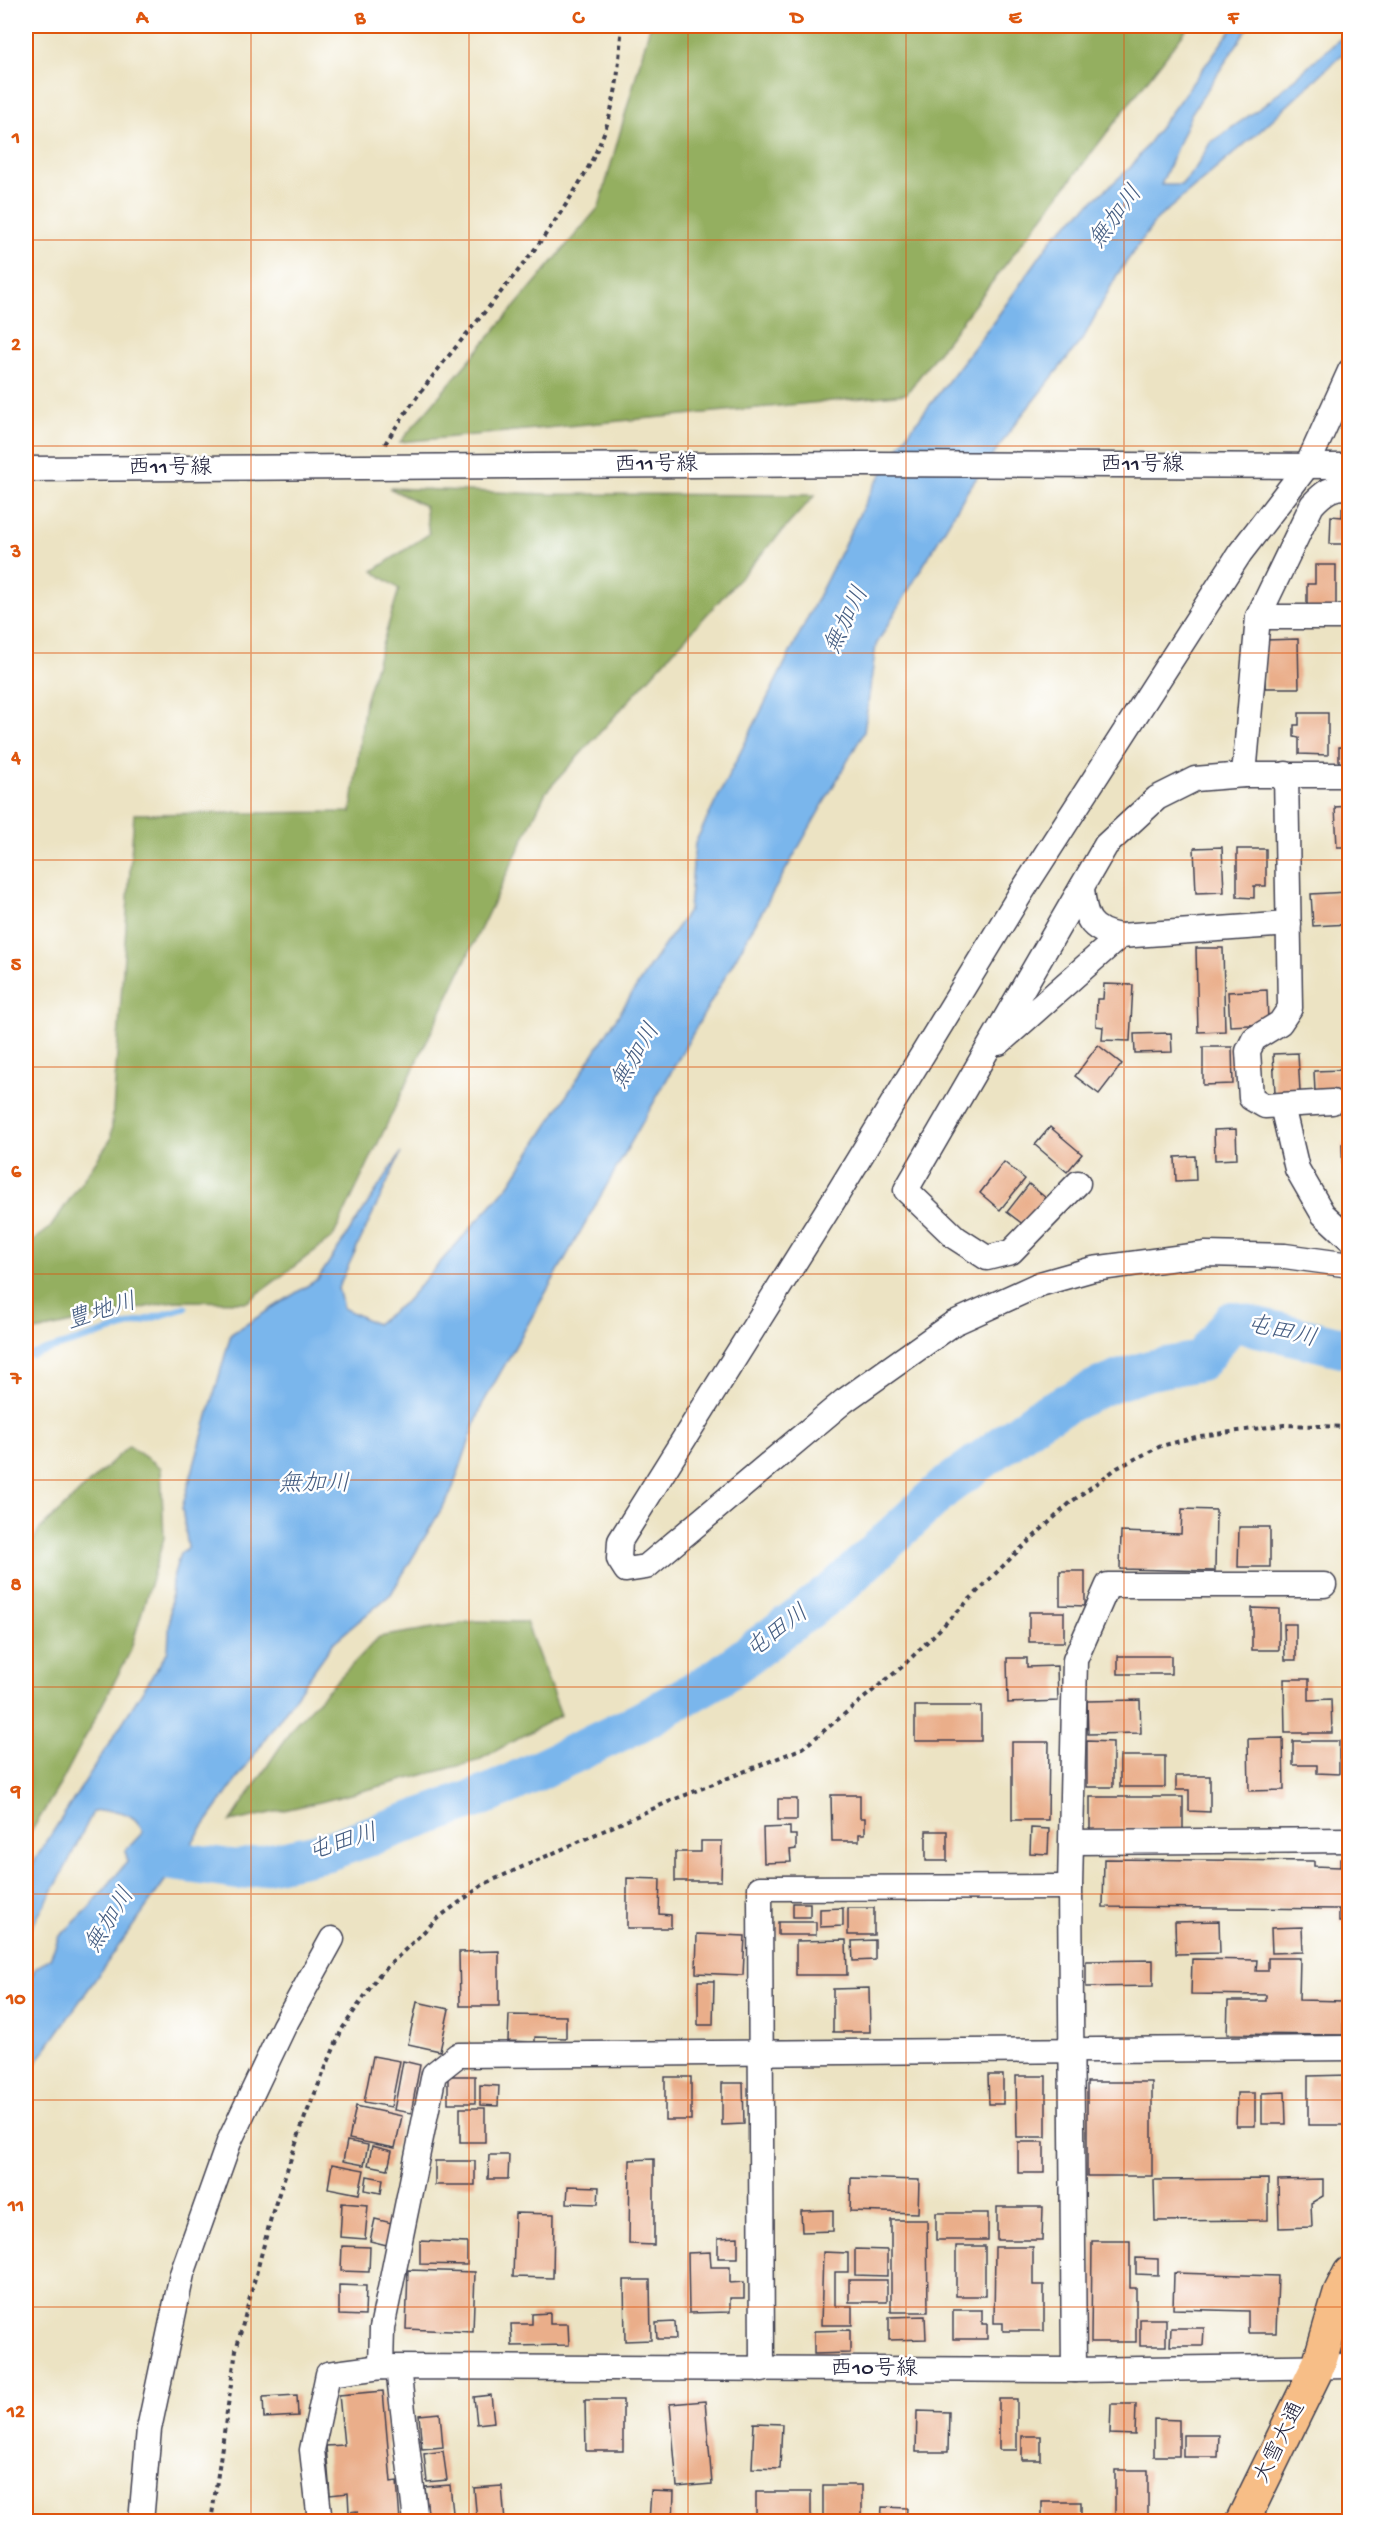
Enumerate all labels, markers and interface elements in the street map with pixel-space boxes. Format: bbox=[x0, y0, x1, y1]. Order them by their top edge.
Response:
text: A bbox=[135, 8, 150, 31]
text: B bbox=[354, 8, 366, 31]
text: C bbox=[572, 8, 586, 31]
text: D bbox=[788, 8, 804, 31]
text: E bbox=[1009, 8, 1023, 31]
text: F bbox=[1227, 8, 1240, 31]
text: 1 bbox=[11, 128, 20, 151]
water label: 無加川 bbox=[1083, 180, 1150, 255]
text: 2 bbox=[11, 335, 21, 358]
street label: 西11号線 bbox=[614, 451, 698, 480]
street label: 西11号線 bbox=[1100, 452, 1184, 479]
street label: 西11号線 bbox=[128, 455, 212, 482]
text: 3 bbox=[10, 542, 21, 565]
water label: 無加川 bbox=[818, 582, 877, 660]
text: 4 bbox=[10, 748, 21, 771]
text: 5 bbox=[11, 955, 22, 978]
water label: 無加川 bbox=[605, 1018, 668, 1095]
text: 6 bbox=[11, 1162, 22, 1185]
water label: 豊地川 bbox=[63, 1288, 141, 1337]
water label: 屯田川 bbox=[1243, 1310, 1320, 1355]
text: 7 bbox=[10, 1369, 23, 1392]
water label: 無加川 bbox=[278, 1470, 350, 1500]
text: 8 bbox=[11, 1575, 22, 1598]
water label: 屯田川 bbox=[740, 1599, 815, 1666]
text: 9 bbox=[10, 1782, 21, 1805]
water label: 屯田川 bbox=[304, 1819, 382, 1868]
water label: 無加川 bbox=[79, 1882, 142, 1959]
text: 10 bbox=[5, 1989, 26, 2012]
text: 11 bbox=[7, 2196, 24, 2219]
street label: 西10号線 bbox=[830, 2356, 918, 2383]
street label: 大雪大通 bbox=[1249, 2397, 1312, 2488]
text: 12 bbox=[6, 2402, 25, 2425]

